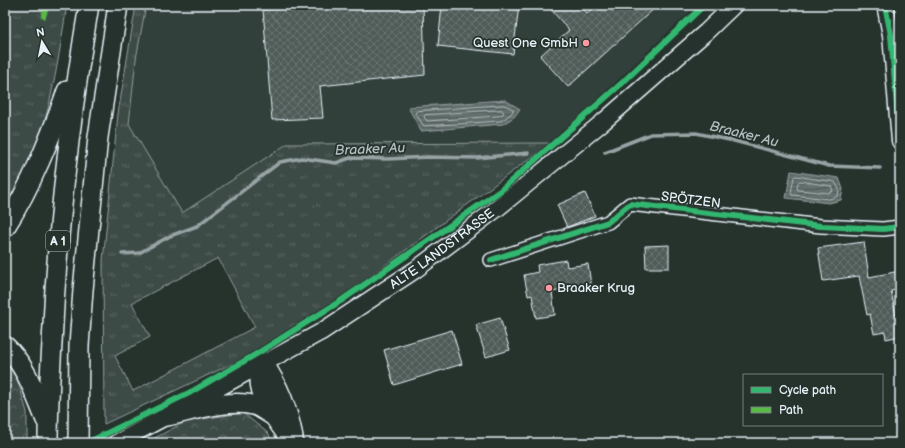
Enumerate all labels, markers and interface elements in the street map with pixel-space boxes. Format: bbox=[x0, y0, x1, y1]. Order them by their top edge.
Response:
north arrow bbox=[22, 22, 62, 62]
text: N bbox=[35, 26, 46, 40]
place label: Quest One GmbH bbox=[473, 35, 578, 51]
marker: Quest One GmbH bbox=[581, 38, 591, 48]
water label: Braaker Au bbox=[708, 117, 780, 151]
water label: Braaker Au bbox=[335, 139, 406, 159]
street label: SPÖTZEN bbox=[660, 188, 722, 212]
street label: ALTE LANDSTRASSE bbox=[387, 205, 498, 292]
road number: A 1 bbox=[46, 231, 70, 251]
place label: Braaker Krug bbox=[557, 280, 635, 296]
marker: Braaker Krug bbox=[544, 283, 554, 293]
legend bbox=[743, 374, 883, 426]
text: Cycle path bbox=[779, 383, 836, 398]
text: Path bbox=[779, 403, 804, 418]

